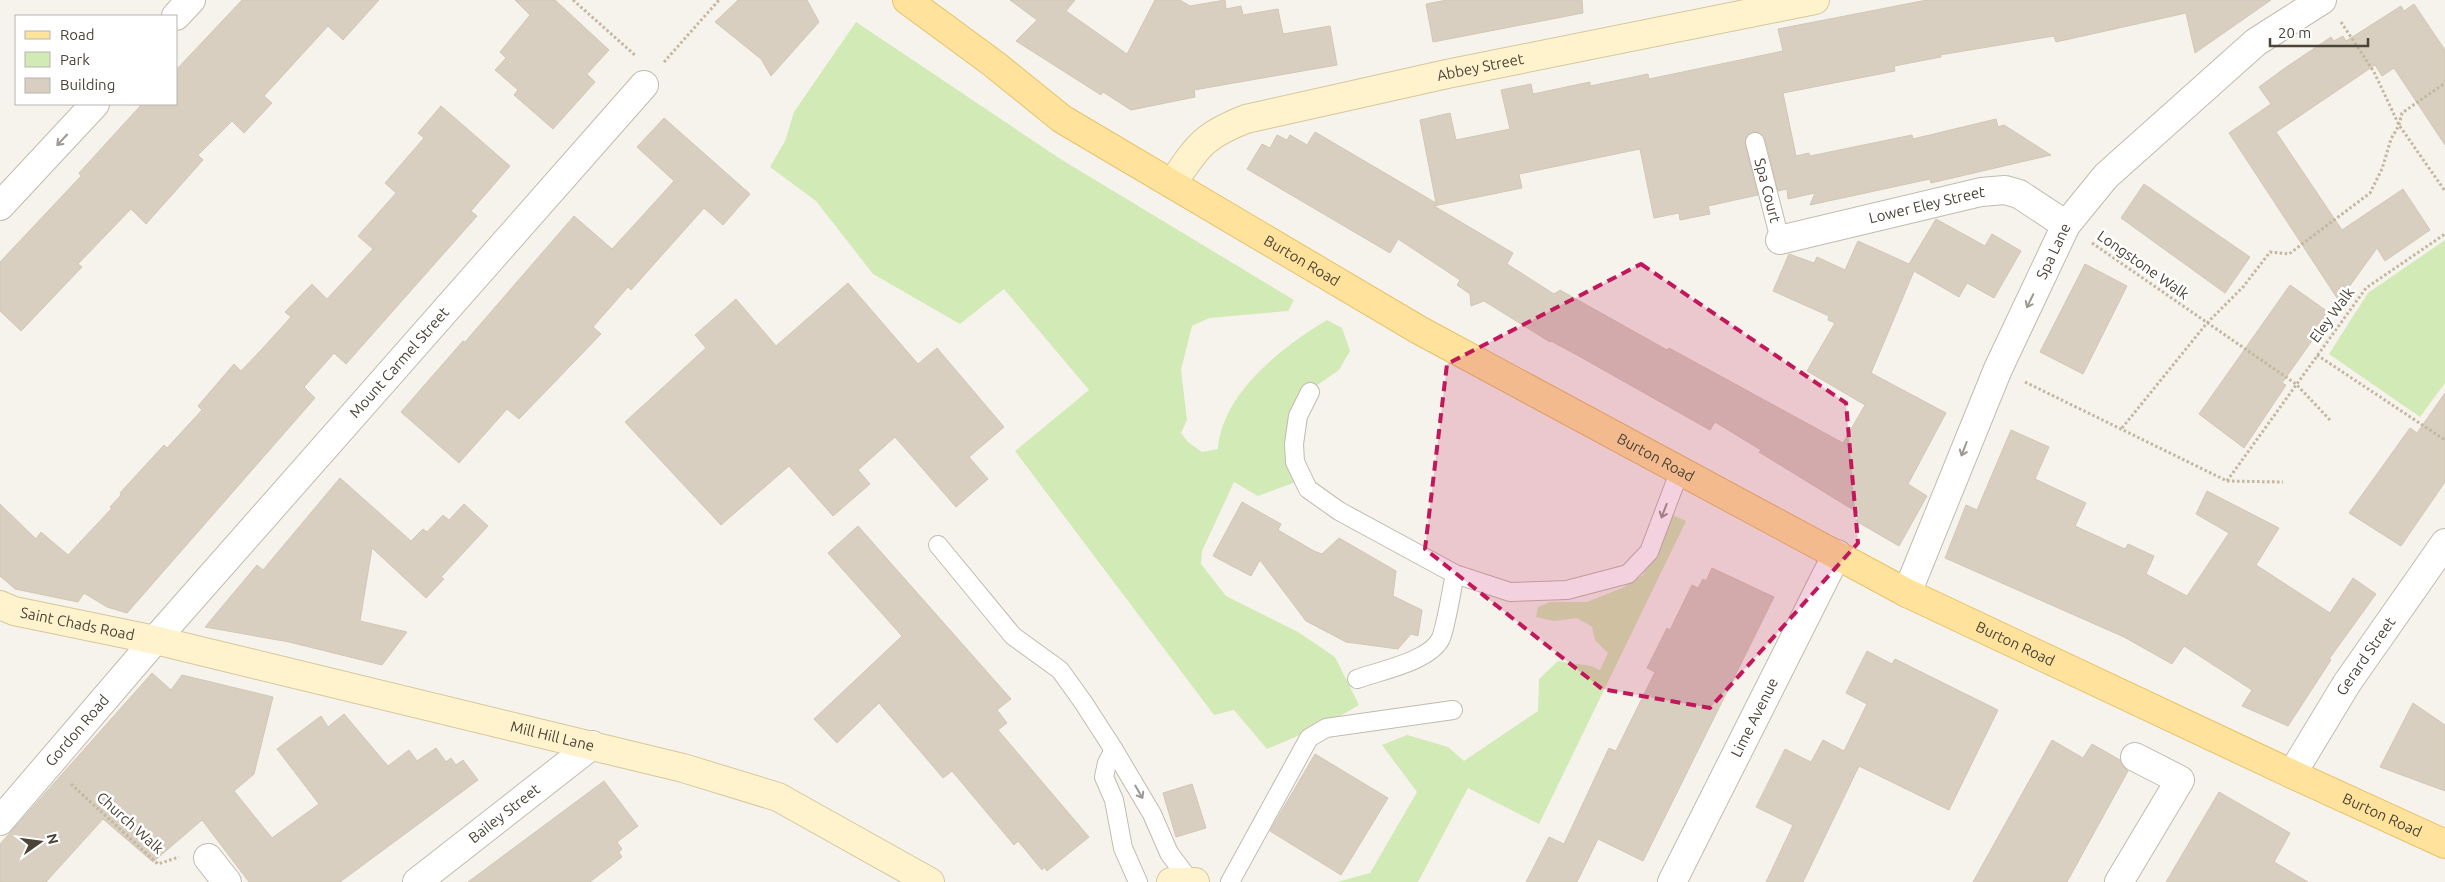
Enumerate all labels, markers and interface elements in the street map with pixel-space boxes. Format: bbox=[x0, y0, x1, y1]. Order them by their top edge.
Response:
legend bbox=[15, 15, 178, 105]
scale bar bbox=[2270, 15, 2368, 47]
text: 20 m bbox=[2278, 24, 2311, 41]
text: Road bbox=[60, 26, 95, 43]
street label: Abbey Street bbox=[1435, 50, 1525, 84]
text: Park bbox=[60, 51, 90, 68]
text: Building bbox=[60, 76, 115, 93]
one-way arrow bbox=[56, 133, 68, 146]
street label: Spa Court bbox=[1751, 156, 1784, 224]
street label: Lower Eley Street bbox=[1867, 183, 1985, 226]
street label: Spa Lane bbox=[2033, 220, 2074, 282]
street label: Longstone Walk bbox=[2094, 227, 2193, 303]
street label: Burton Road bbox=[1261, 231, 1343, 289]
street label: Eley Walk bbox=[2306, 283, 2358, 346]
one-way arrow bbox=[2025, 293, 2035, 308]
street label: Mount Carmel Street bbox=[346, 304, 452, 421]
street label: Burton Road bbox=[1614, 429, 1697, 485]
one-way arrow bbox=[1959, 441, 1968, 456]
one-way arrow bbox=[1659, 503, 1668, 518]
street label: Saint Chads Road bbox=[19, 604, 136, 644]
street label: Gerard Street bbox=[2333, 614, 2399, 698]
street label: Burton Road bbox=[1973, 618, 2057, 669]
street label: Lime Avenue bbox=[1727, 675, 1781, 760]
street label: Gordon Road bbox=[42, 691, 112, 769]
street label: Mill Hill Lane bbox=[509, 717, 596, 754]
street label: Bailey Street bbox=[465, 780, 543, 846]
one-way arrow bbox=[1135, 784, 1145, 798]
street label: Church Walk bbox=[94, 788, 167, 857]
street label: Burton Road bbox=[2340, 789, 2425, 840]
north arrow bbox=[15, 817, 65, 867]
text: N bbox=[44, 832, 62, 846]

